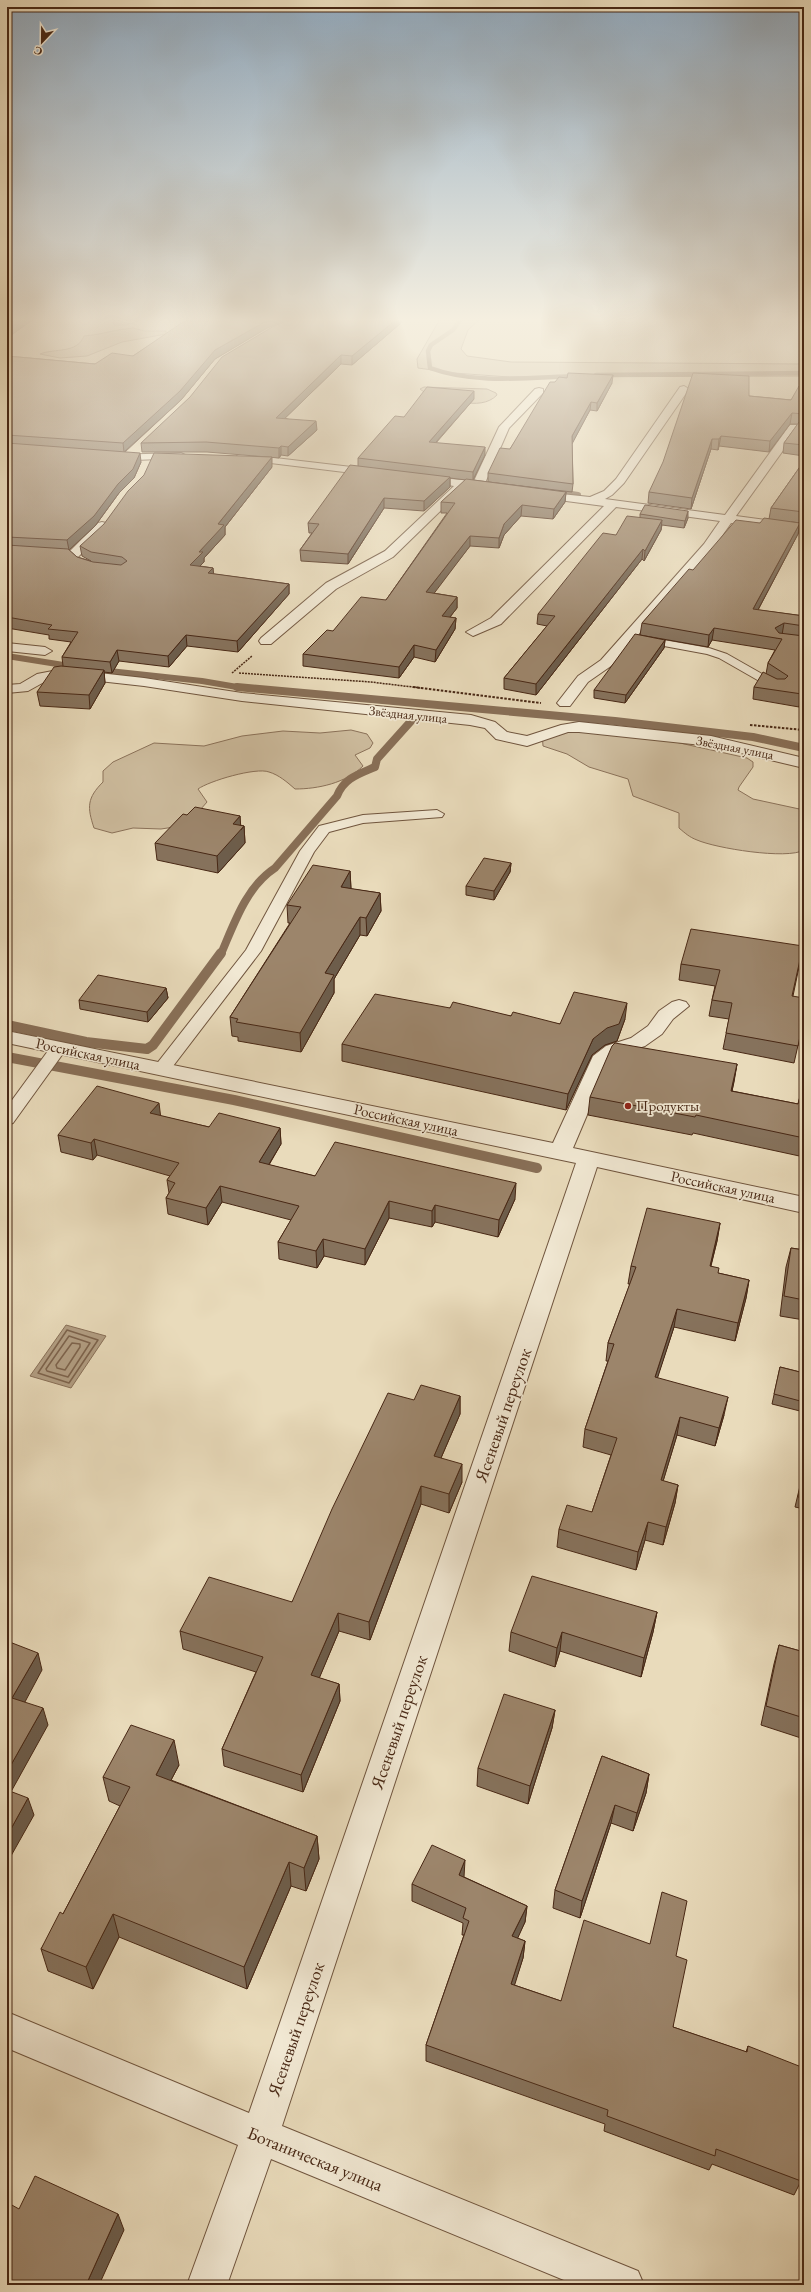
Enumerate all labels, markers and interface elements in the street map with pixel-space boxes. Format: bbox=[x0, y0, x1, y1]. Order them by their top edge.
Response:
north arrow bbox=[22, 22, 62, 62]
text: С bbox=[32, 43, 44, 59]
street label: Звёздная улица bbox=[368, 702, 449, 727]
street label: Звёздная улица bbox=[695, 732, 776, 763]
street label: Российская улица bbox=[34, 1033, 142, 1074]
place label: Продукты bbox=[636, 1096, 699, 1115]
street label: Российская улица bbox=[352, 1099, 460, 1140]
marker: Продукты bbox=[623, 1101, 633, 1111]
street label: Российская улица bbox=[669, 1166, 777, 1207]
street label: Ясеневый переулок bbox=[468, 1344, 536, 1486]
street label: Ясеневый переулок bbox=[364, 1651, 432, 1793]
street label: Ясеневый переулок bbox=[261, 1958, 329, 2100]
street label: Ботаническая улица bbox=[244, 2121, 387, 2196]

